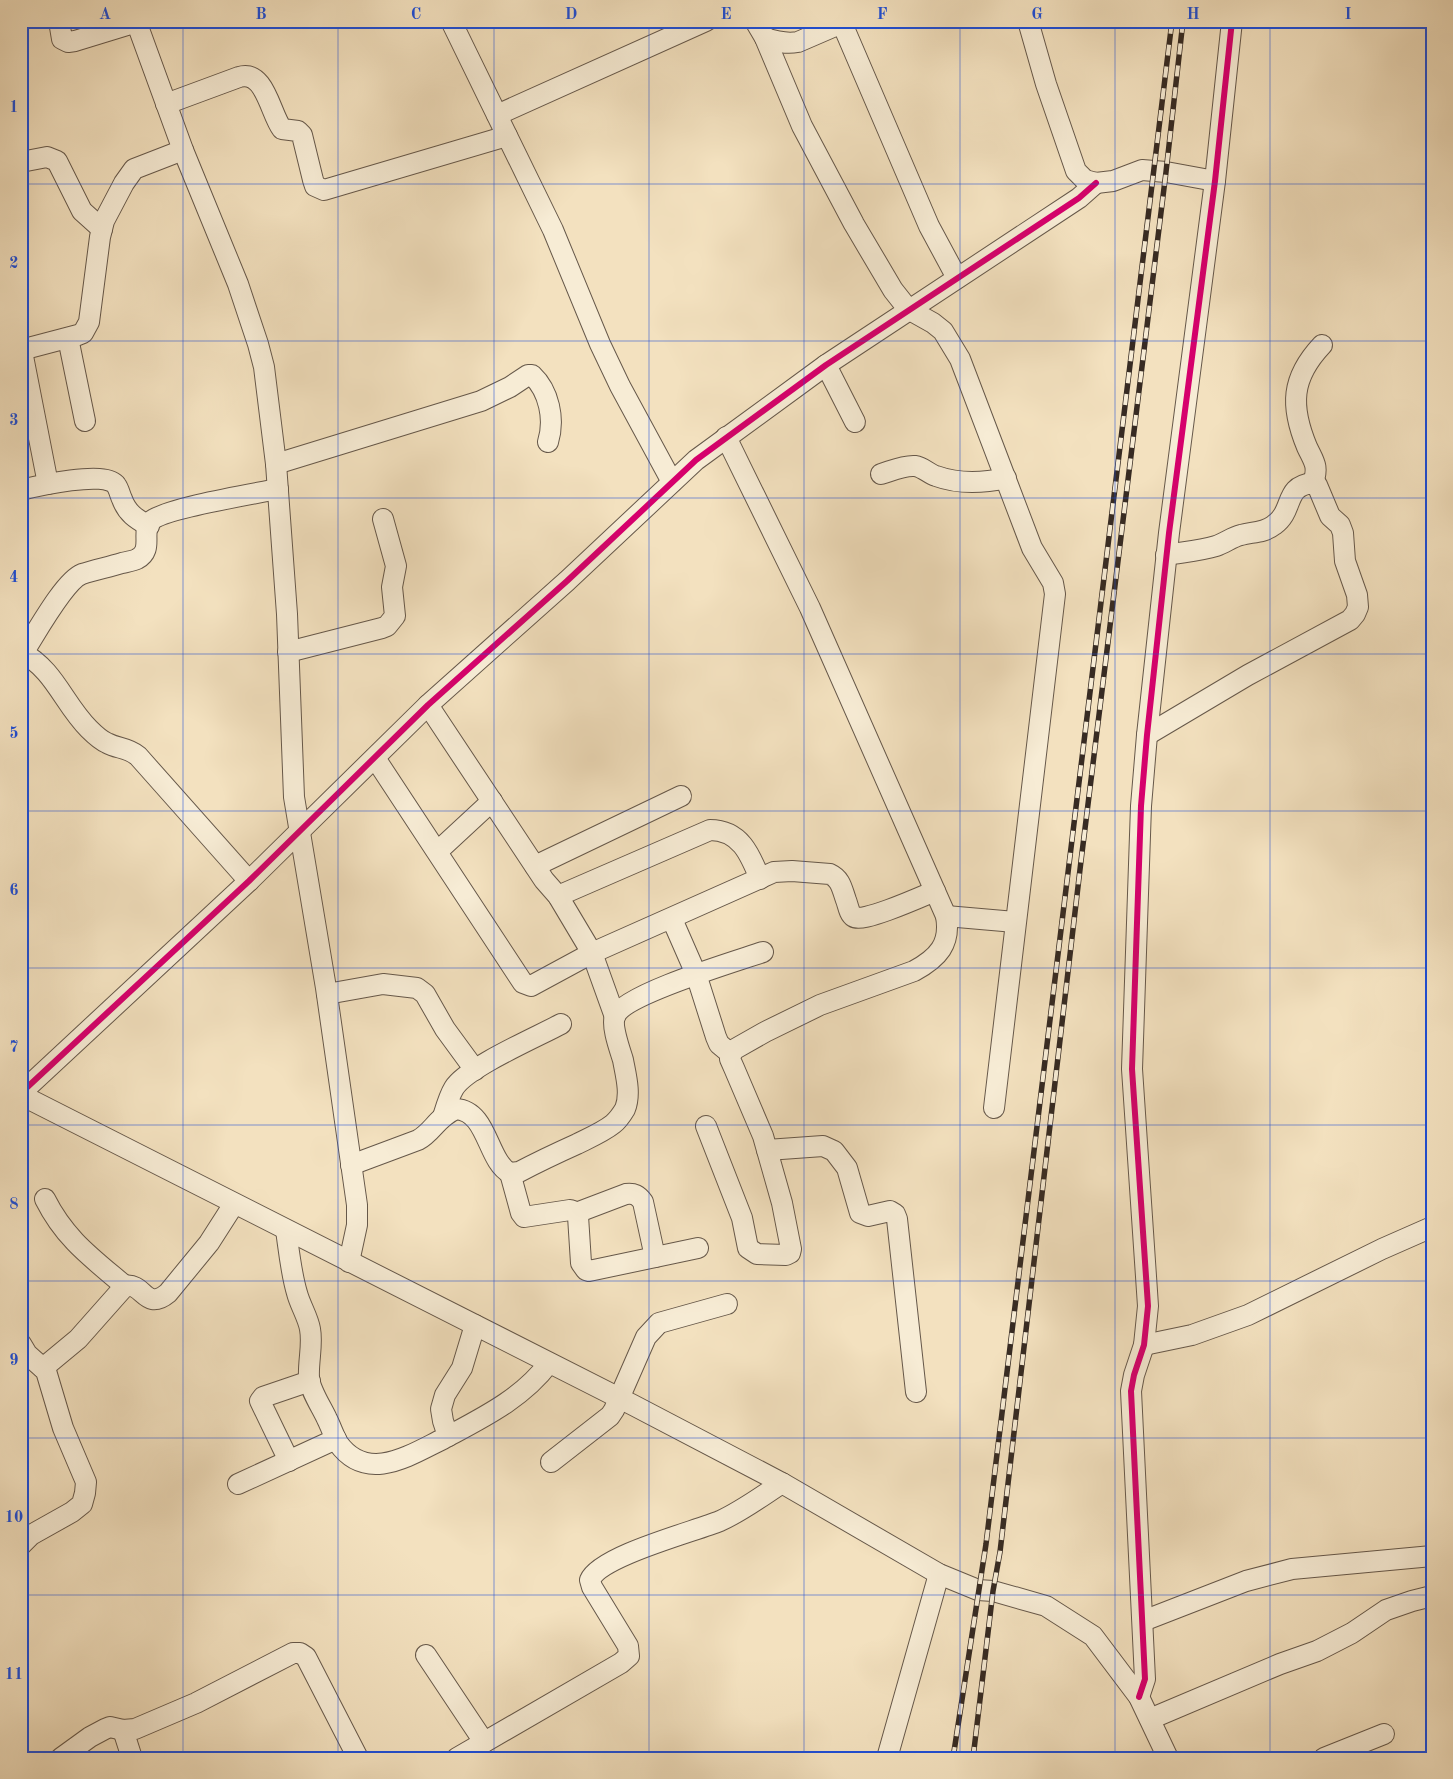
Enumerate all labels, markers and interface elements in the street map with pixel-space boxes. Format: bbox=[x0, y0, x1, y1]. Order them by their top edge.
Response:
text: A bbox=[99, 7, 111, 23]
text: B bbox=[255, 7, 267, 23]
text: C bbox=[411, 7, 421, 23]
text: D bbox=[565, 7, 577, 23]
text: E bbox=[720, 7, 732, 23]
text: F bbox=[877, 7, 888, 23]
text: G bbox=[1031, 7, 1043, 23]
text: H bbox=[1186, 7, 1200, 23]
text: I bbox=[1344, 7, 1352, 23]
text: 1 bbox=[9, 100, 19, 116]
text: 2 bbox=[9, 256, 19, 272]
text: 3 bbox=[9, 413, 19, 429]
text: 4 bbox=[9, 570, 19, 586]
text: 5 bbox=[9, 726, 19, 742]
text: 6 bbox=[9, 883, 19, 899]
text: 7 bbox=[9, 1040, 19, 1056]
text: 8 bbox=[9, 1197, 19, 1213]
text: 9 bbox=[9, 1353, 19, 1369]
text: 10 bbox=[5, 1510, 23, 1526]
text: 11 bbox=[5, 1667, 23, 1683]

